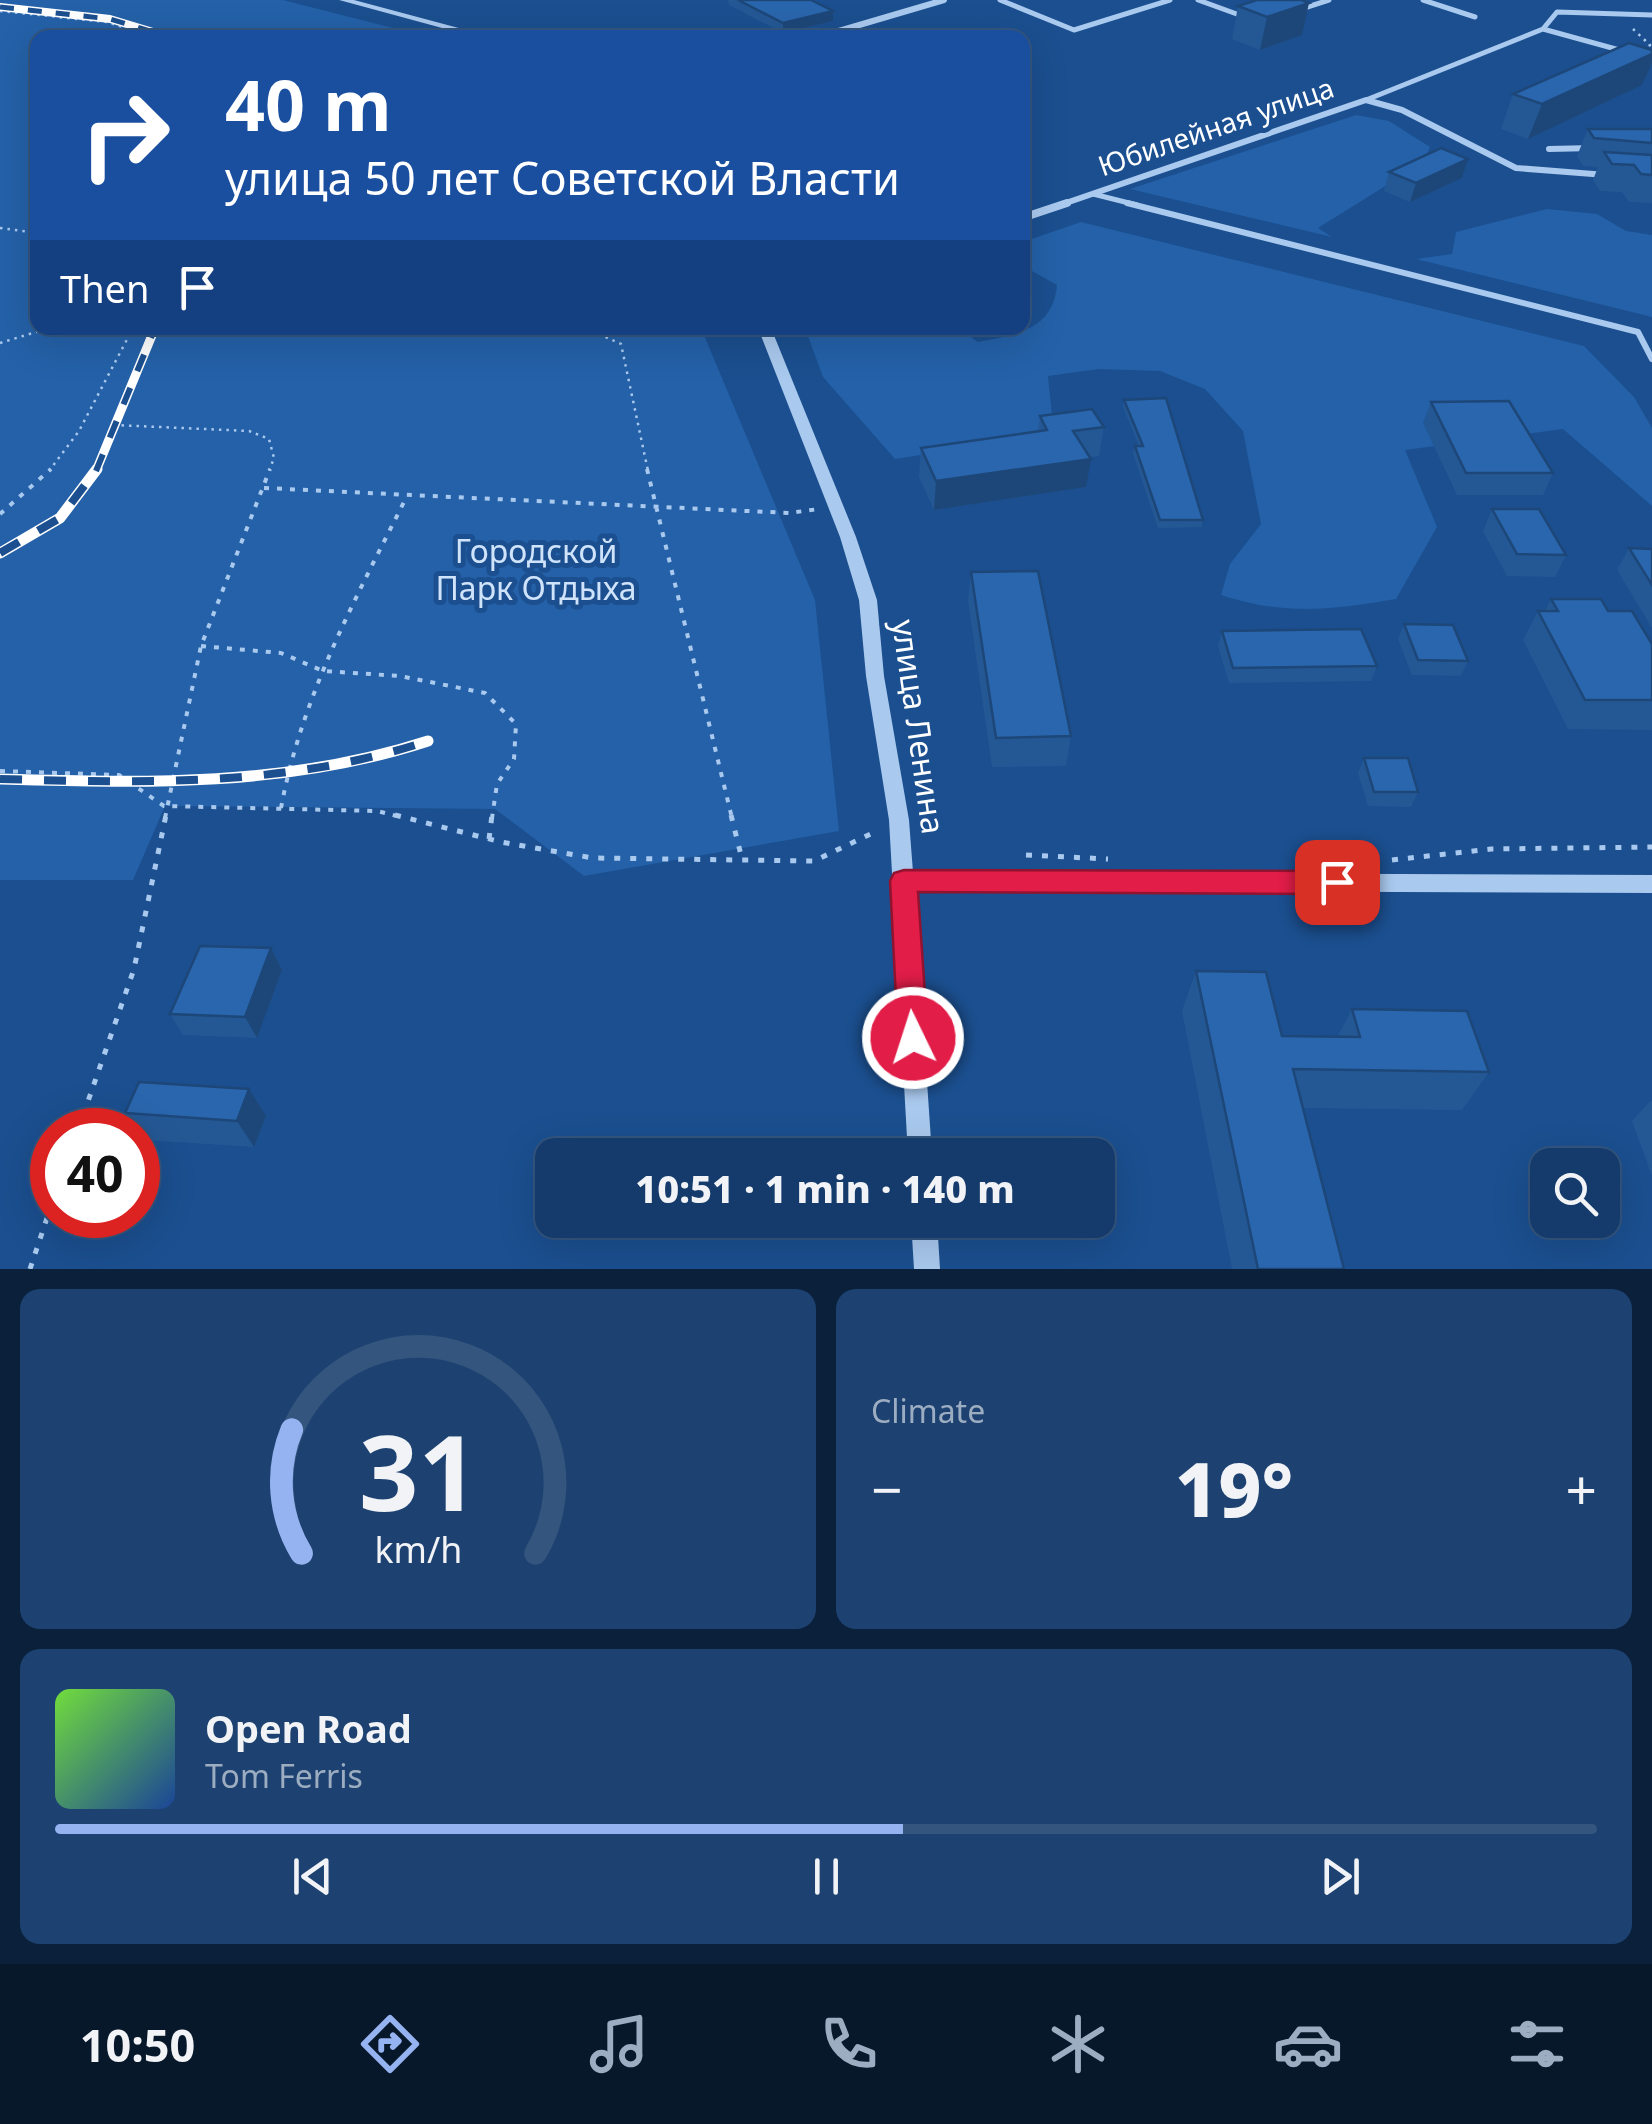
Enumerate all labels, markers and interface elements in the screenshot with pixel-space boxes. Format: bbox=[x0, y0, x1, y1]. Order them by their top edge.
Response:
text: 40 m bbox=[225, 56, 392, 152]
street label: Юбилейная улица bbox=[1093, 68, 1339, 184]
icon: right bbox=[60, 70, 190, 200]
text: улица 50 лет Советской Власти bbox=[225, 147, 900, 208]
icon: arrive bbox=[170, 260, 225, 315]
text: Then bbox=[60, 262, 150, 314]
park label: Городской Парк Отдыха bbox=[435, 529, 637, 609]
street label: улица Ленина bbox=[883, 617, 956, 837]
pin bbox=[1295, 840, 1380, 925]
icon: arrive bbox=[1310, 855, 1365, 910]
position arrow bbox=[861, 986, 965, 1090]
speed limit sign: 40 bbox=[30, 1108, 160, 1238]
map controls bbox=[1530, 1148, 1620, 1238]
button: search bbox=[1530, 1148, 1620, 1238]
text: 10:51 · 1 min · 140 m bbox=[635, 1162, 1015, 1214]
text: Climate bbox=[871, 1389, 985, 1432]
text: 31 bbox=[359, 1400, 477, 1541]
text: 19° bbox=[1175, 1437, 1293, 1539]
text: − bbox=[871, 1451, 902, 1526]
text: + bbox=[1566, 1451, 1597, 1526]
text: km/h bbox=[374, 1525, 462, 1573]
text: Open Road bbox=[205, 1702, 412, 1754]
text: Tom Ferris bbox=[205, 1754, 363, 1797]
icon: previous bbox=[285, 1849, 340, 1904]
icon: pause bbox=[799, 1849, 854, 1904]
icon: next bbox=[1313, 1849, 1368, 1904]
icon: directions bbox=[355, 2009, 425, 2079]
icon: music bbox=[584, 2009, 654, 2079]
icon: phone bbox=[814, 2009, 884, 2079]
icon: climate bbox=[1043, 2009, 1113, 2079]
icon: car bbox=[1273, 2009, 1343, 2079]
icon: filters bbox=[1502, 2009, 1572, 2079]
text: 10:50 bbox=[80, 2014, 195, 2075]

